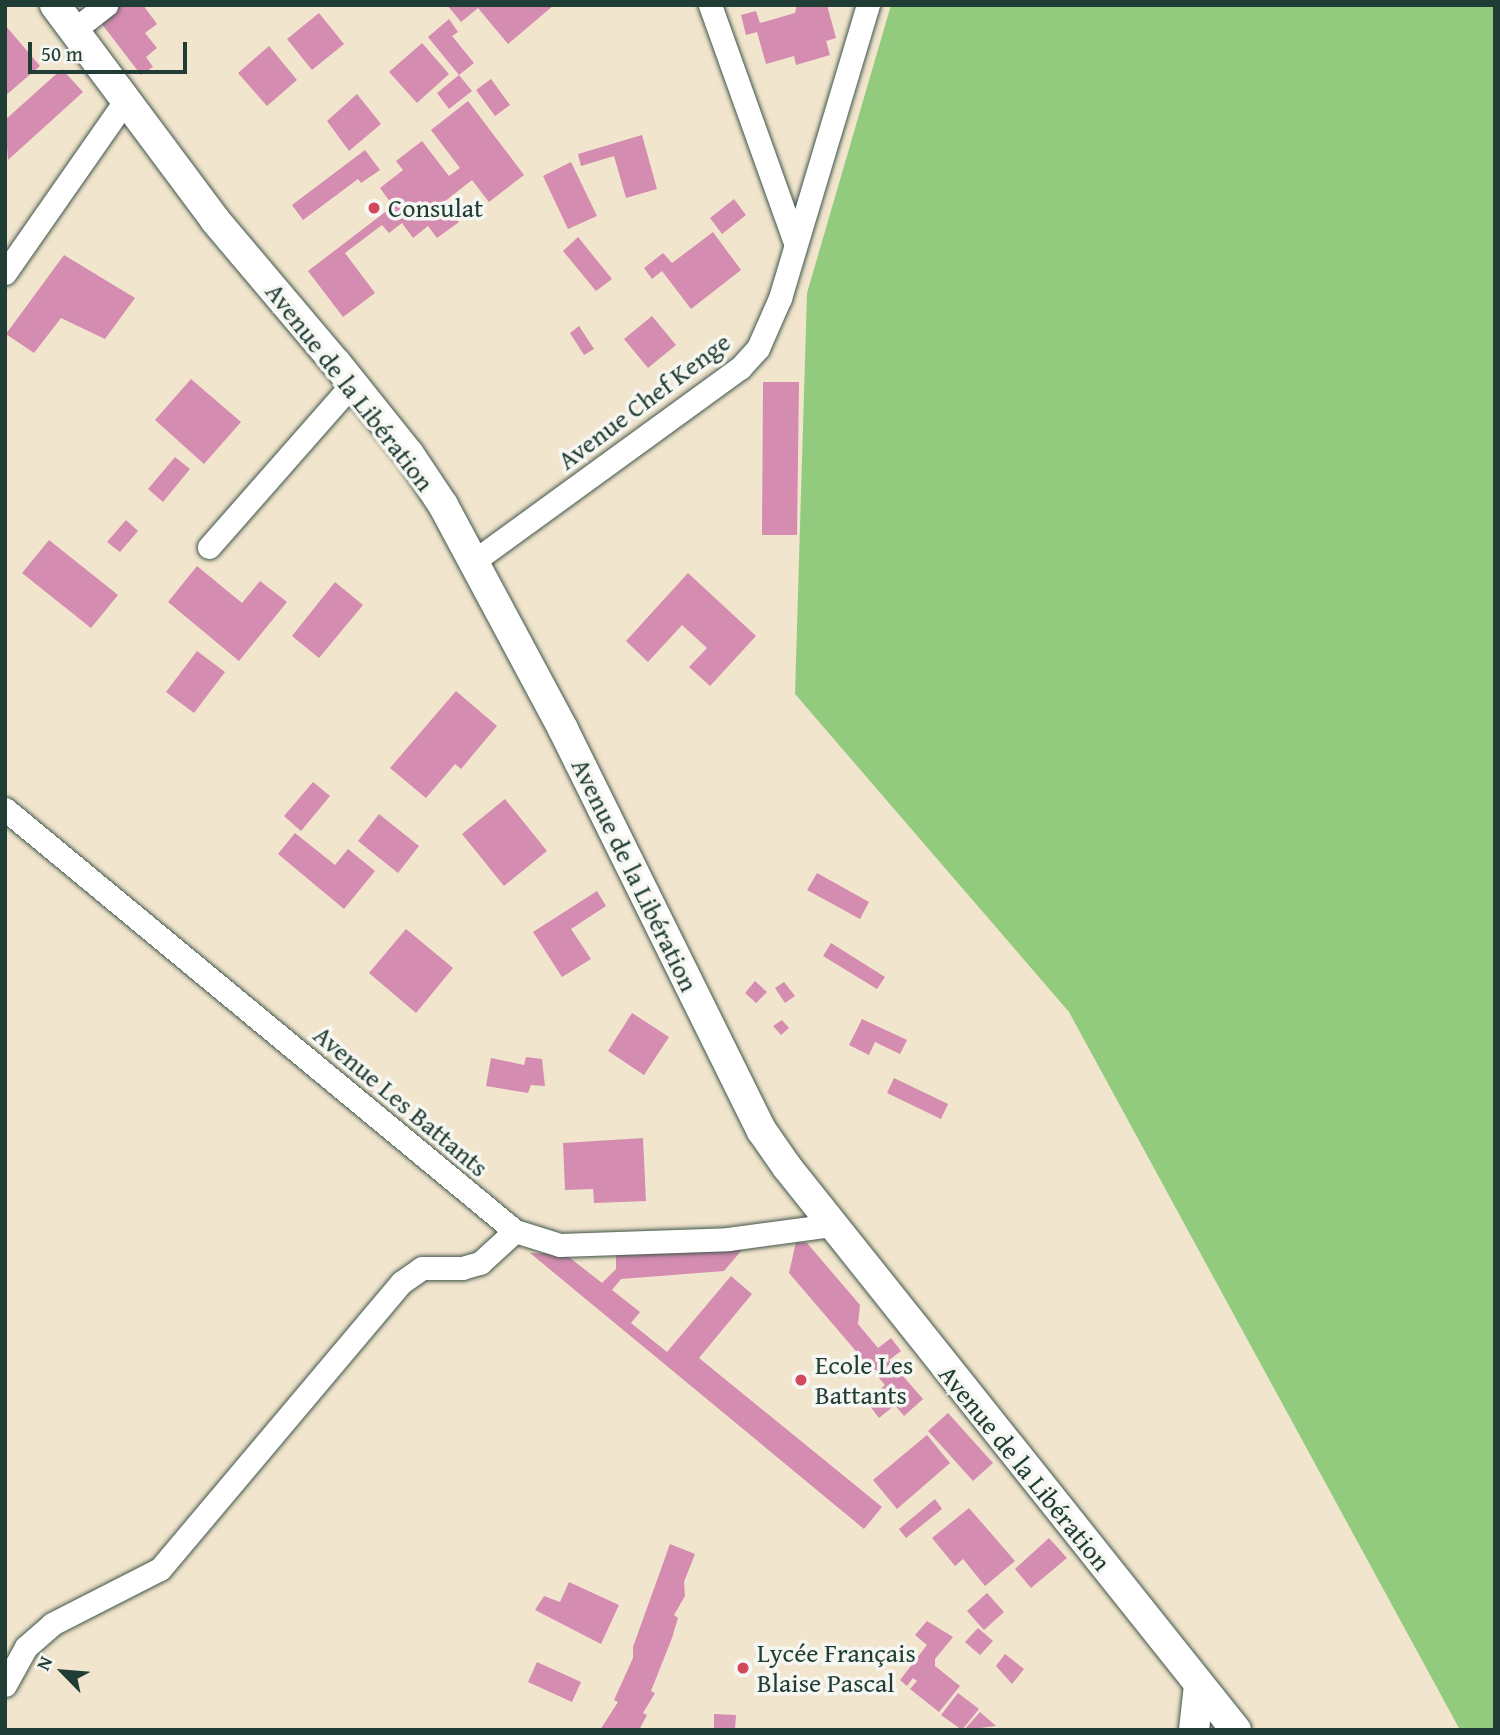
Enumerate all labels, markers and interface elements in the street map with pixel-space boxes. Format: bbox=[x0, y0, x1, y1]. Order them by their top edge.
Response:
scale bar bbox=[32, 28, 191, 72]
text: 50 m bbox=[41, 38, 83, 69]
place label: Consulat bbox=[388, 192, 483, 224]
marker: Consulat bbox=[366, 200, 382, 216]
street label: Avenue de la Libération bbox=[259, 277, 441, 497]
street label: Avenue Chef Kenge bbox=[552, 326, 736, 476]
street label: Avenue de la Libération bbox=[565, 753, 705, 997]
street label: Avenue Les Battants bbox=[307, 1019, 495, 1183]
place label: Ecole Les Battants bbox=[815, 1349, 913, 1410]
street label: Avenue de la Libération bbox=[932, 1359, 1118, 1577]
marker: Ecole Les Battants bbox=[793, 1372, 809, 1388]
north arrow bbox=[28, 1637, 98, 1707]
place label: Lycée Français Blaise Pascal bbox=[757, 1637, 916, 1698]
text: N bbox=[29, 1651, 59, 1675]
marker: Lycée Français Blaise Pascal bbox=[735, 1660, 751, 1676]

